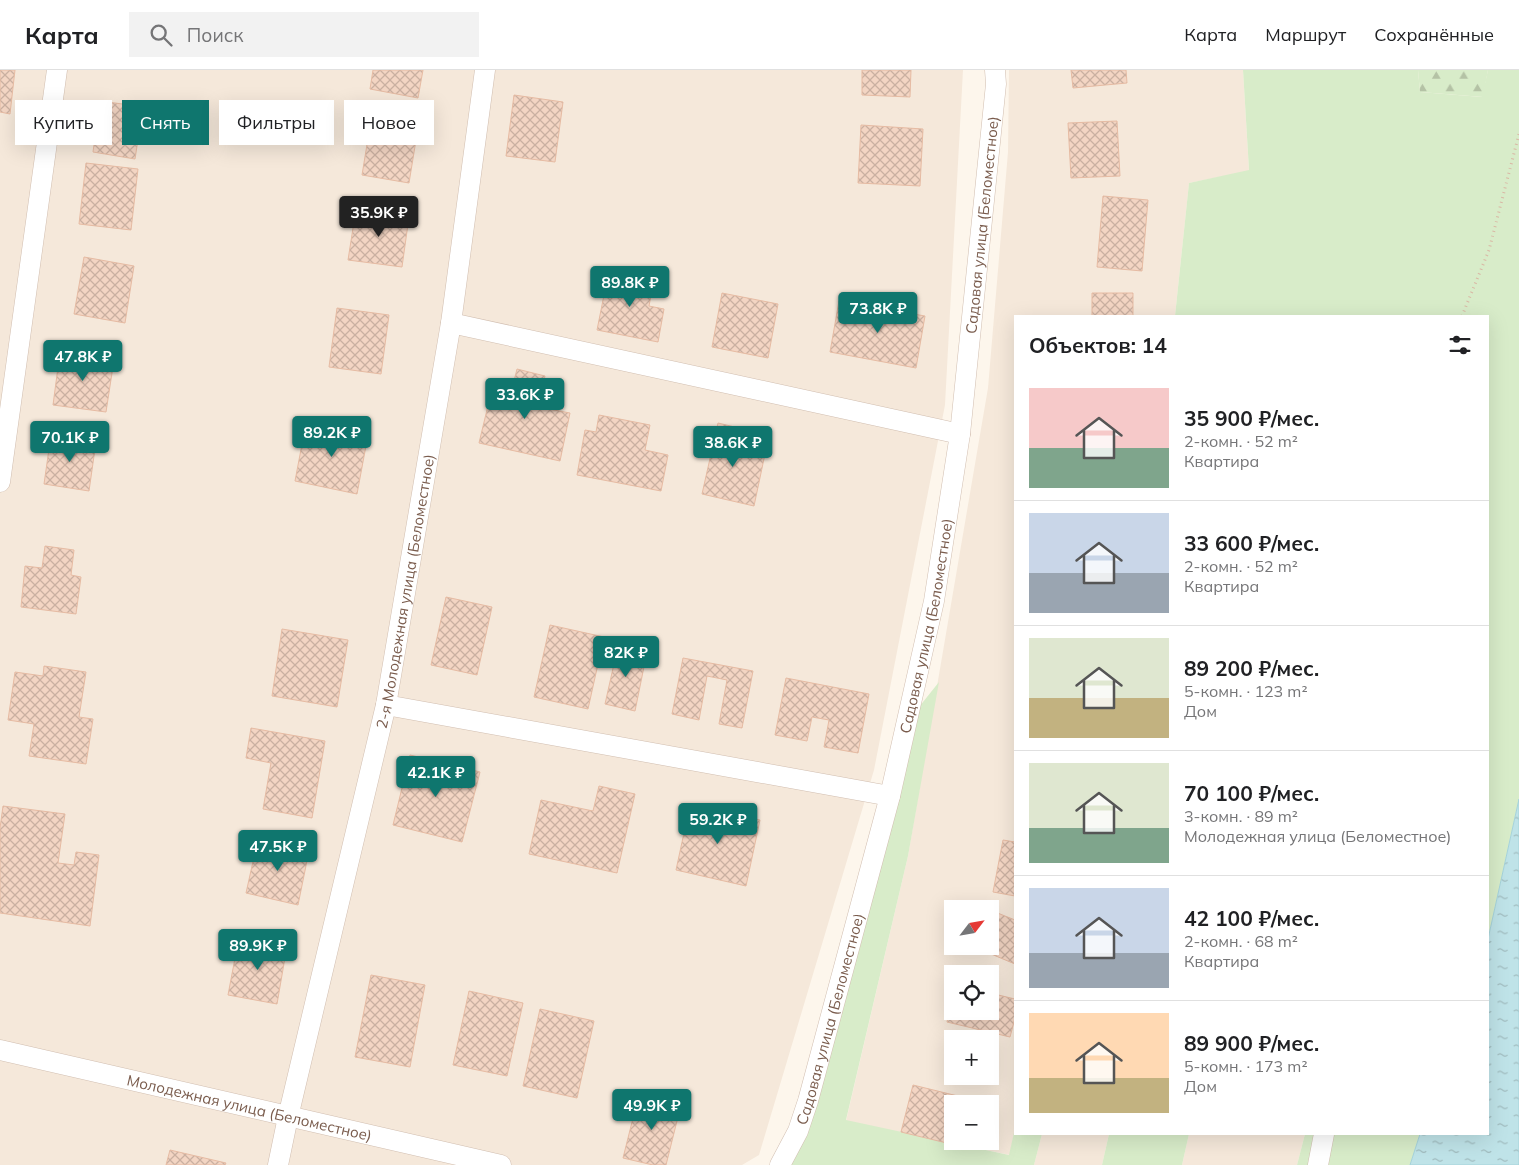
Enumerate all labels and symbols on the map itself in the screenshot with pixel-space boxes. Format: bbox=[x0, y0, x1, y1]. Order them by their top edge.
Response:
street label: Садовая улица (Беломестное) bbox=[961, 115, 1002, 335]
pin: 35.9K ₽ bbox=[333, 196, 425, 238]
pin: 89.8K ₽ bbox=[584, 266, 676, 308]
pin: 73.8K ₽ bbox=[832, 292, 924, 334]
pin: 47.8K ₽ bbox=[37, 340, 129, 382]
pin: 33.6K ₽ bbox=[479, 378, 571, 420]
pin: 89.2K ₽ bbox=[286, 416, 378, 458]
pin: 70.1K ₽ bbox=[24, 420, 116, 463]
pin: 38.6K ₽ bbox=[687, 426, 779, 468]
street label: 2-я Молодежная улица (Беломестное) bbox=[371, 452, 438, 730]
street label: Садовая улица (Беломестное) bbox=[895, 517, 956, 735]
pin: 82K ₽ bbox=[591, 636, 661, 678]
pin: 42.1K ₽ bbox=[390, 756, 482, 798]
pin: 59.2K ₽ bbox=[672, 802, 764, 845]
pin: 47.5K ₽ bbox=[232, 830, 324, 872]
north arrow bbox=[944, 900, 999, 955]
street label: Садовая улица (Беломестное) bbox=[791, 911, 868, 1127]
pin: 89.9K ₽ bbox=[212, 928, 304, 971]
street label: Молодежная улица (Беломестное) bbox=[125, 1070, 374, 1145]
pin: 49.9K ₽ bbox=[606, 1088, 698, 1131]

